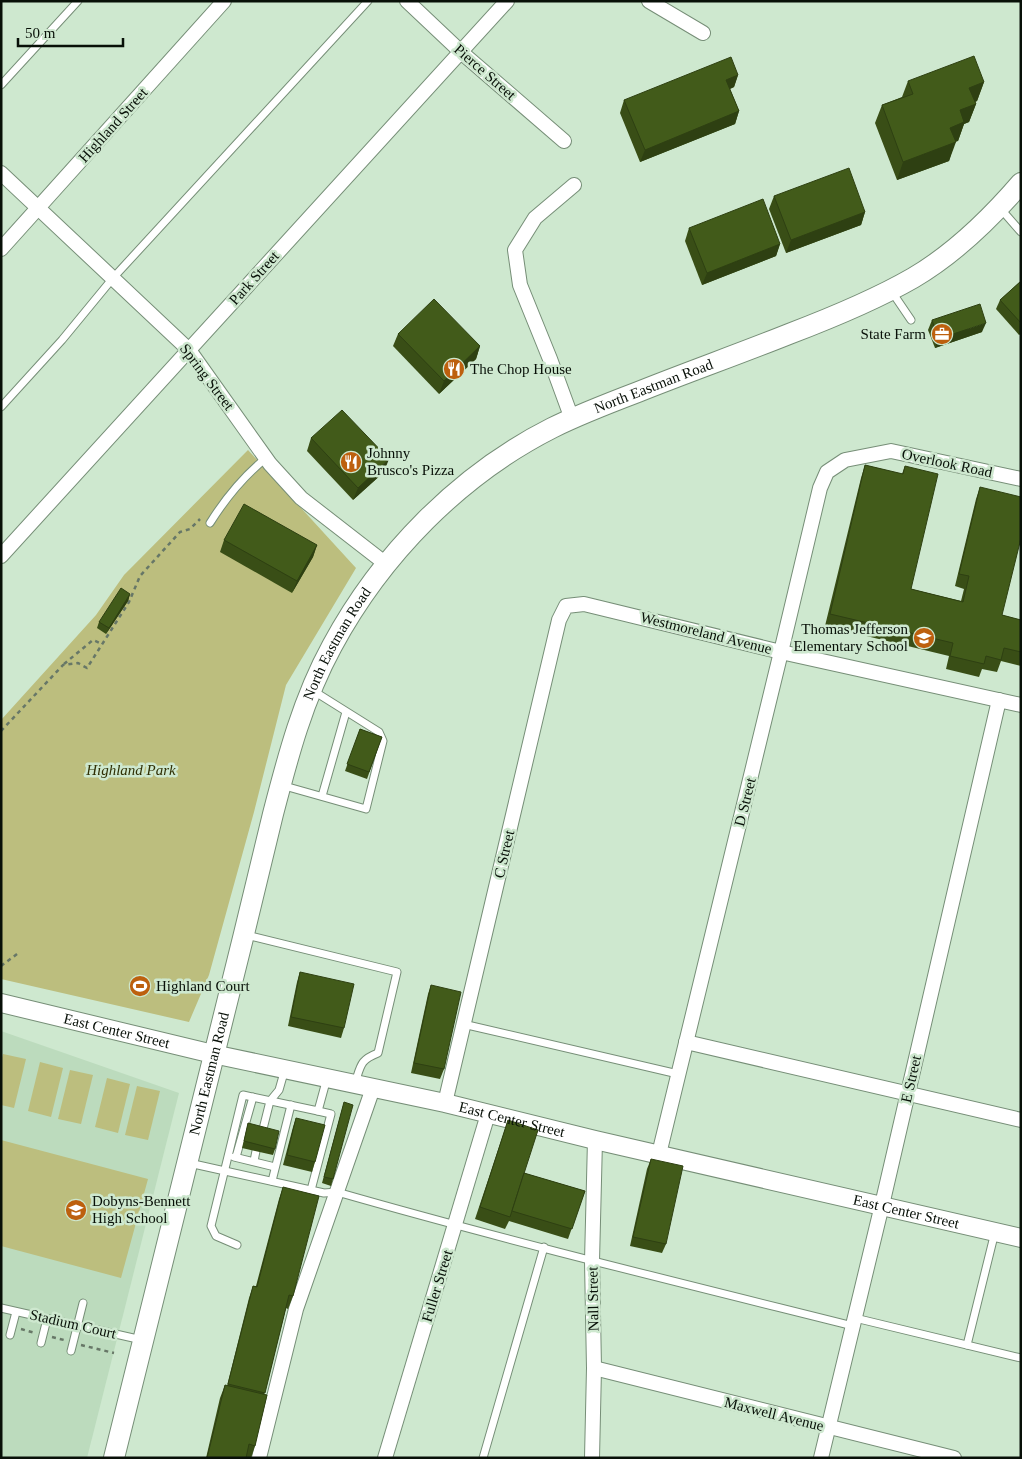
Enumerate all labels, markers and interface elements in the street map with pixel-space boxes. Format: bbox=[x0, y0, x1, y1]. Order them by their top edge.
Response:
scale bar bbox=[18, 15, 122, 47]
text: 50 m bbox=[25, 25, 56, 41]
street label: Pierce Street bbox=[451, 41, 520, 104]
street label: Highland Street bbox=[75, 84, 151, 165]
street label: Park Street bbox=[226, 247, 283, 308]
office icon: State Farm bbox=[930, 322, 954, 346]
place label: State Farm bbox=[861, 326, 926, 342]
street label: Spring Street bbox=[177, 341, 238, 414]
street label: North Eastman Road bbox=[592, 356, 715, 416]
restaurant icon: The Chop House bbox=[442, 357, 466, 381]
place label: The Chop House bbox=[470, 361, 572, 377]
place label: Johnny Brusco's Pizza bbox=[367, 445, 455, 478]
street label: Overlook Road bbox=[900, 446, 994, 480]
restaurant icon: Johnny Brusco's Pizza bbox=[339, 450, 363, 474]
street label: North Eastman Road bbox=[300, 584, 374, 702]
street label: Westmoreland Avenue bbox=[639, 609, 774, 657]
place label: Thomas Jefferson Elementary School bbox=[793, 621, 908, 654]
school or university icon: Thomas Jefferson Elementary School bbox=[912, 626, 936, 650]
park label: Highland Park bbox=[85, 762, 176, 778]
street label: D Street bbox=[731, 775, 759, 828]
street label: C Street bbox=[491, 828, 517, 880]
sports icon: Highland Court bbox=[128, 974, 152, 998]
place label: Highland Court bbox=[156, 978, 251, 994]
street label: East Center Street bbox=[62, 1010, 172, 1051]
street label: North Eastman Road bbox=[186, 1010, 232, 1137]
street label: E Street bbox=[898, 1053, 924, 1104]
street label: East Center Street bbox=[457, 1099, 567, 1140]
street label: East Center Street bbox=[852, 1192, 962, 1232]
place label: Dobyns-Bennett High School bbox=[92, 1193, 191, 1226]
school or university icon: Dobyns-Bennett High School bbox=[64, 1198, 88, 1222]
street label: Fuller Street bbox=[418, 1247, 456, 1324]
street label: Nall Street bbox=[584, 1266, 602, 1331]
street label: Stadium Court bbox=[28, 1306, 118, 1342]
street label: Maxwell Avenue bbox=[723, 1394, 826, 1434]

